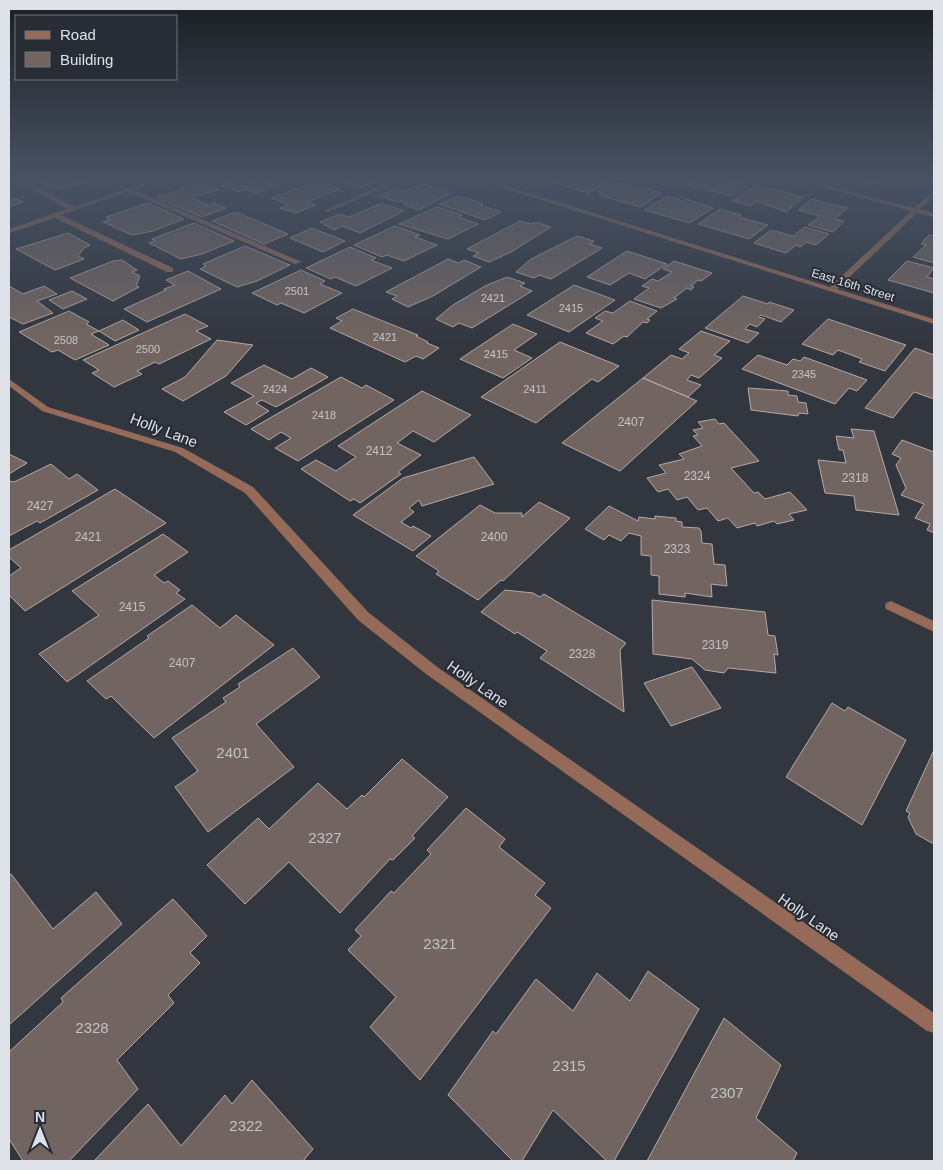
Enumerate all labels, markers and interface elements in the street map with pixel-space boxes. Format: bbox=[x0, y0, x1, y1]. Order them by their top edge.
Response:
legend bbox=[15, 15, 178, 80]
text: Road bbox=[60, 26, 96, 43]
text: Building bbox=[60, 51, 113, 68]
street label: East 16th Street bbox=[810, 266, 897, 304]
house number: 2501 bbox=[285, 285, 309, 297]
house number: 2421 bbox=[481, 292, 505, 304]
house number: 2415 bbox=[559, 302, 583, 314]
house number: 2421 bbox=[373, 331, 397, 343]
house number: 2508 bbox=[54, 334, 78, 346]
house number: 2500 bbox=[136, 343, 160, 355]
house number: 2415 bbox=[484, 348, 508, 360]
house number: 2345 bbox=[792, 368, 816, 380]
house number: 2424 bbox=[263, 383, 287, 395]
house number: 2411 bbox=[523, 383, 547, 395]
street label: Holly Lane bbox=[128, 409, 200, 451]
house number: 2418 bbox=[312, 409, 336, 421]
house number: 2407 bbox=[618, 415, 645, 429]
house number: 2412 bbox=[366, 444, 393, 458]
house number: 2324 bbox=[684, 469, 711, 483]
house number: 2318 bbox=[842, 471, 869, 485]
house number: 2427 bbox=[27, 499, 54, 513]
house number: 2421 bbox=[75, 530, 102, 544]
house number: 2400 bbox=[481, 530, 508, 544]
house number: 2323 bbox=[664, 542, 691, 556]
house number: 2415 bbox=[119, 600, 146, 614]
house number: 2319 bbox=[702, 638, 729, 652]
house number: 2328 bbox=[569, 647, 596, 661]
house number: 2407 bbox=[169, 656, 196, 670]
street label: Holly Lane bbox=[444, 657, 512, 711]
house number: 2401 bbox=[216, 744, 250, 761]
house number: 2327 bbox=[308, 829, 342, 846]
street label: Holly Lane bbox=[775, 890, 843, 944]
house number: 2321 bbox=[423, 935, 457, 952]
house number: 2328 bbox=[75, 1019, 109, 1036]
house number: 2315 bbox=[552, 1057, 586, 1074]
house number: 2307 bbox=[710, 1084, 744, 1101]
north arrow bbox=[15, 1105, 65, 1155]
text: N bbox=[35, 1109, 45, 1125]
house number: 2322 bbox=[229, 1117, 263, 1134]

